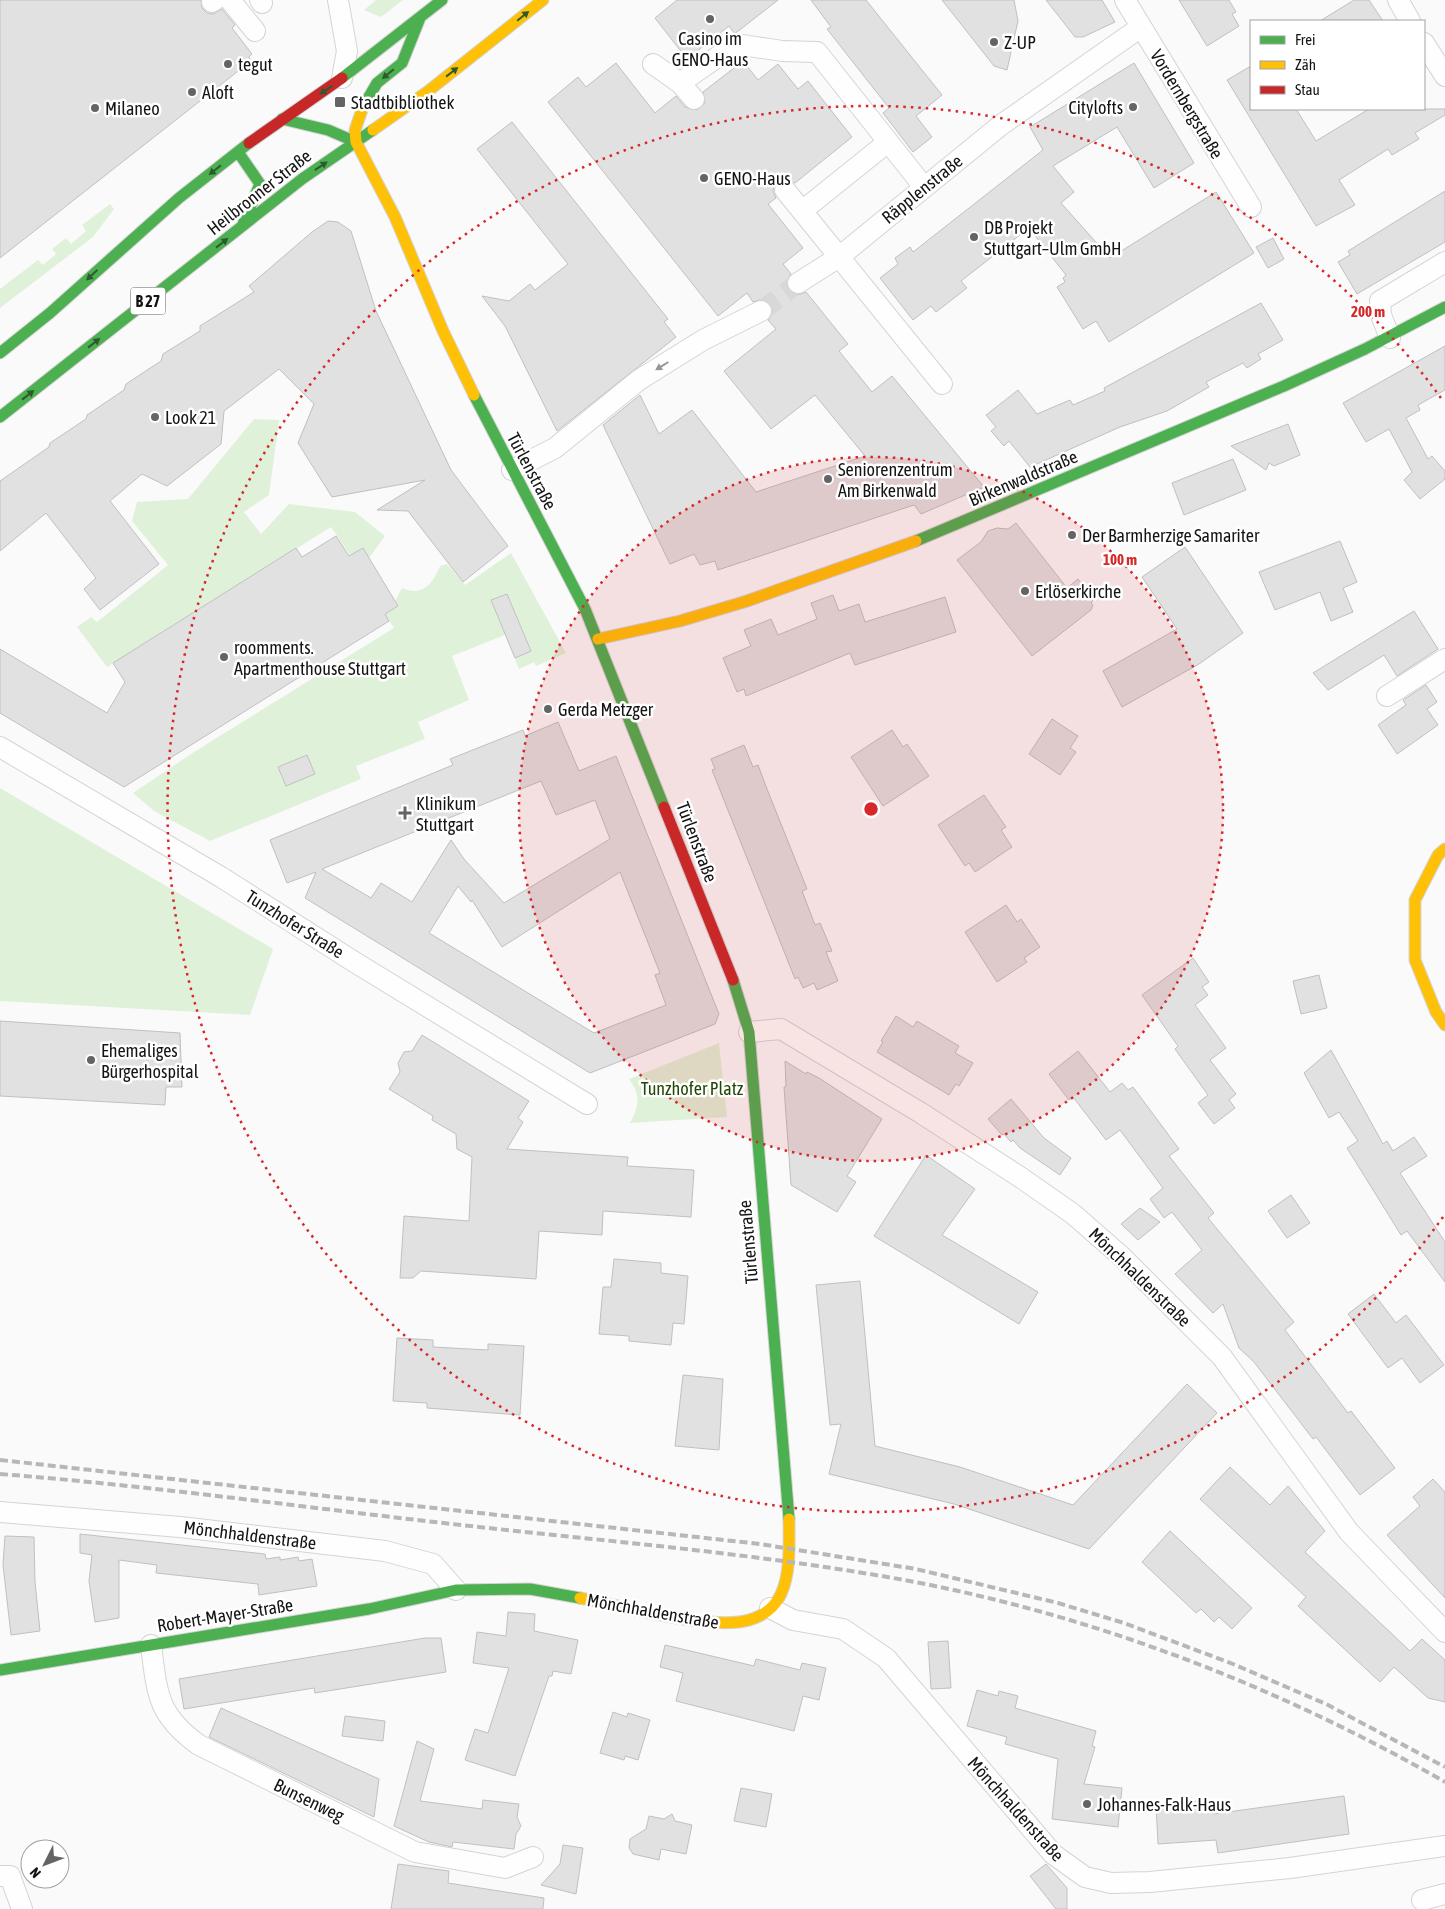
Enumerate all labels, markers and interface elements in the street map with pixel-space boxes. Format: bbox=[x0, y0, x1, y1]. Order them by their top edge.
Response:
one-way arrow bbox=[516, 11, 529, 22]
marker: Casino im GENO-Haus bbox=[704, 13, 716, 25]
legend bbox=[1250, 20, 1425, 110]
place label: Casino im GENO-Haus bbox=[672, 28, 748, 70]
text: Frei bbox=[1295, 31, 1315, 48]
place label: Z-UP bbox=[1004, 32, 1036, 53]
marker: Z-UP bbox=[988, 36, 1000, 48]
street label: Vordernbergstraße bbox=[1146, 46, 1228, 162]
place label: tegut bbox=[238, 54, 273, 75]
text: Zäh bbox=[1295, 56, 1316, 73]
marker: tegut bbox=[222, 58, 234, 70]
one-way arrow bbox=[445, 67, 458, 78]
one-way arrow bbox=[382, 68, 395, 79]
text: Stau bbox=[1295, 81, 1320, 98]
place label: Aloft bbox=[202, 82, 234, 103]
one-way arrow bbox=[319, 85, 333, 95]
marker: Aloft bbox=[186, 86, 198, 98]
place label: Stadtbibliothek bbox=[351, 92, 454, 113]
marker: Stadtbibliothek bbox=[333, 95, 347, 109]
place label: Citylofts bbox=[1069, 97, 1123, 118]
place label: Milaneo bbox=[105, 98, 160, 119]
marker: Citylofts bbox=[1127, 101, 1139, 113]
marker: Milaneo bbox=[89, 102, 101, 114]
street label: Heilbronner Straße bbox=[203, 145, 315, 239]
street label: Räpplenstraße bbox=[878, 150, 966, 228]
one-way arrow bbox=[314, 161, 328, 171]
one-way arrow bbox=[209, 164, 222, 175]
place label: GENO-Haus bbox=[714, 168, 791, 189]
marker: GENO-Haus bbox=[698, 172, 710, 184]
place label: DB Projekt Stuttgart–Ulm GmbH bbox=[984, 217, 1121, 259]
marker: DB Projekt Stuttgart–Ulm GmbH bbox=[968, 231, 980, 243]
one-way arrow bbox=[215, 238, 229, 248]
one-way arrow bbox=[87, 269, 99, 281]
road number: B 27 bbox=[130, 288, 166, 314]
text: 200 m bbox=[1351, 303, 1385, 320]
one-way arrow bbox=[87, 338, 101, 348]
one-way arrow bbox=[655, 361, 668, 371]
one-way arrow bbox=[21, 389, 34, 400]
place label: Look 21 bbox=[165, 407, 216, 428]
marker: Look 21 bbox=[149, 411, 161, 423]
street label: Türlenstraße bbox=[503, 429, 561, 513]
street label: Birkenwaldstraße bbox=[966, 446, 1080, 510]
place label: Seniorenzentrum Am Birkenwald bbox=[838, 459, 953, 501]
marker: Seniorenzentrum Am Birkenwald bbox=[822, 473, 834, 485]
place label: Der Barmherzige Samariter bbox=[1082, 525, 1260, 546]
marker: Der Barmherzige Samariter bbox=[1066, 529, 1078, 541]
text: 100 m bbox=[1103, 551, 1137, 568]
place label: Erlöserkirche bbox=[1035, 581, 1121, 602]
marker: Erlöserkirche bbox=[1019, 585, 1031, 597]
place label: roomments. Apartmenthouse Stuttgart bbox=[234, 637, 406, 679]
marker: roomments. Apartmenthouse Stuttgart bbox=[218, 651, 230, 663]
place label: Gerda Metzger bbox=[558, 699, 654, 720]
marker: Gerda Metzger bbox=[542, 703, 554, 715]
place label: Klinikum Stuttgart bbox=[416, 793, 476, 835]
street label: Türlenstraße bbox=[672, 799, 722, 885]
centre of rings bbox=[862, 800, 880, 818]
marker: Klinikum Stuttgart bbox=[398, 806, 412, 820]
street label: Tunzhofer Straße bbox=[242, 885, 348, 963]
place label: Ehemaliges Bürgerhospital bbox=[101, 1040, 199, 1082]
marker: Ehemaliges Bürgerhospital bbox=[85, 1054, 97, 1066]
park label: Tunzhofer Platz bbox=[641, 1078, 744, 1099]
street label: Türlenstraße bbox=[734, 1199, 762, 1285]
street label: Mönchhaldenstraße bbox=[1085, 1223, 1195, 1331]
street label: Mönchhaldenstraße bbox=[183, 1516, 317, 1554]
street label: Mönchhaldenstraße bbox=[586, 1589, 720, 1633]
street label: Robert-Mayer-Straße bbox=[156, 1594, 294, 1636]
street label: Mönchhaldenstraße bbox=[964, 1752, 1068, 1866]
street label: Bunsenweg bbox=[270, 1774, 348, 1826]
place label: Johannes-Falk-Haus bbox=[1097, 1794, 1231, 1815]
marker: Johannes-Falk-Haus bbox=[1081, 1798, 1093, 1810]
north arrow bbox=[20, 1839, 70, 1889]
text: N bbox=[27, 1864, 44, 1881]

